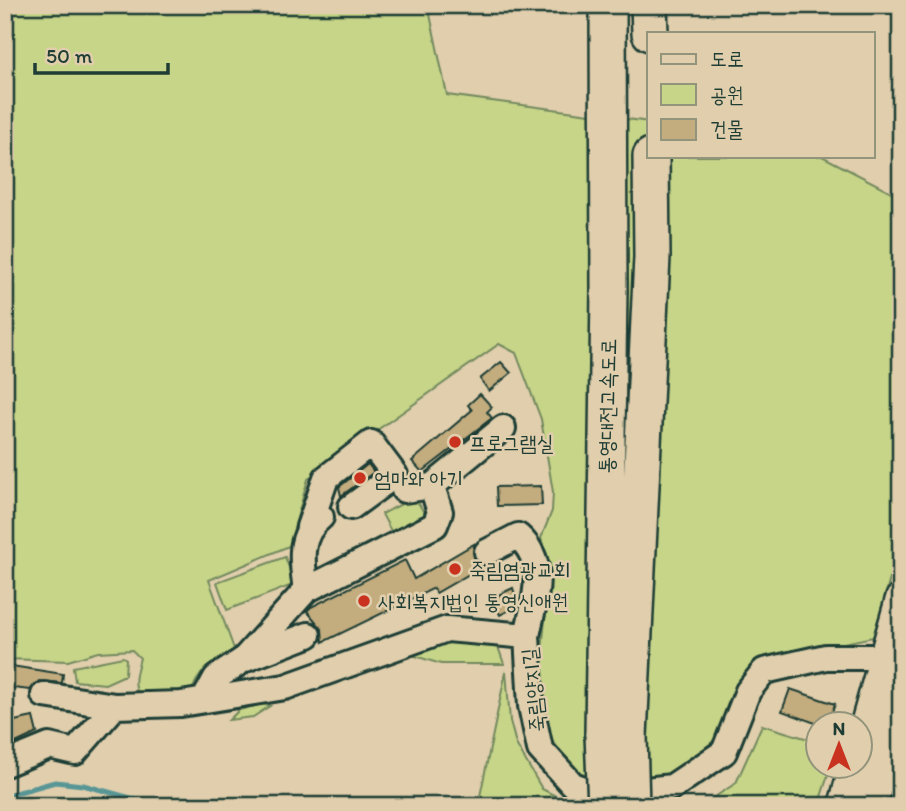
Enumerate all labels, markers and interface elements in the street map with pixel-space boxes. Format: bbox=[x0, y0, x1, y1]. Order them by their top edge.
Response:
scale bar bbox=[35, 32, 168, 76]
legend bbox=[647, 32, 874, 158]
text: 50 m bbox=[46, 43, 93, 68]
text: 도로 bbox=[710, 46, 744, 71]
text: 공원 bbox=[710, 82, 744, 107]
text: 건물 bbox=[710, 116, 744, 141]
street label: 통영대전고속도로 bbox=[593, 338, 621, 474]
place label: 프로그램실 bbox=[469, 430, 554, 455]
marker: 프로그램실 bbox=[447, 434, 463, 450]
place label: 엄마와 아기 bbox=[374, 466, 463, 491]
marker: 엄마와 아기 bbox=[352, 470, 368, 486]
place label: 죽림염광교회 bbox=[469, 557, 570, 582]
marker: 죽림염광교회 bbox=[447, 561, 463, 577]
place label: 사회복지법인 통영신애원 bbox=[378, 589, 569, 614]
marker: 사회복지법인 통영신애원 bbox=[356, 593, 372, 609]
street label: 죽림양지길 bbox=[516, 647, 550, 733]
north arrow bbox=[804, 710, 874, 780]
text: N bbox=[833, 717, 845, 740]

